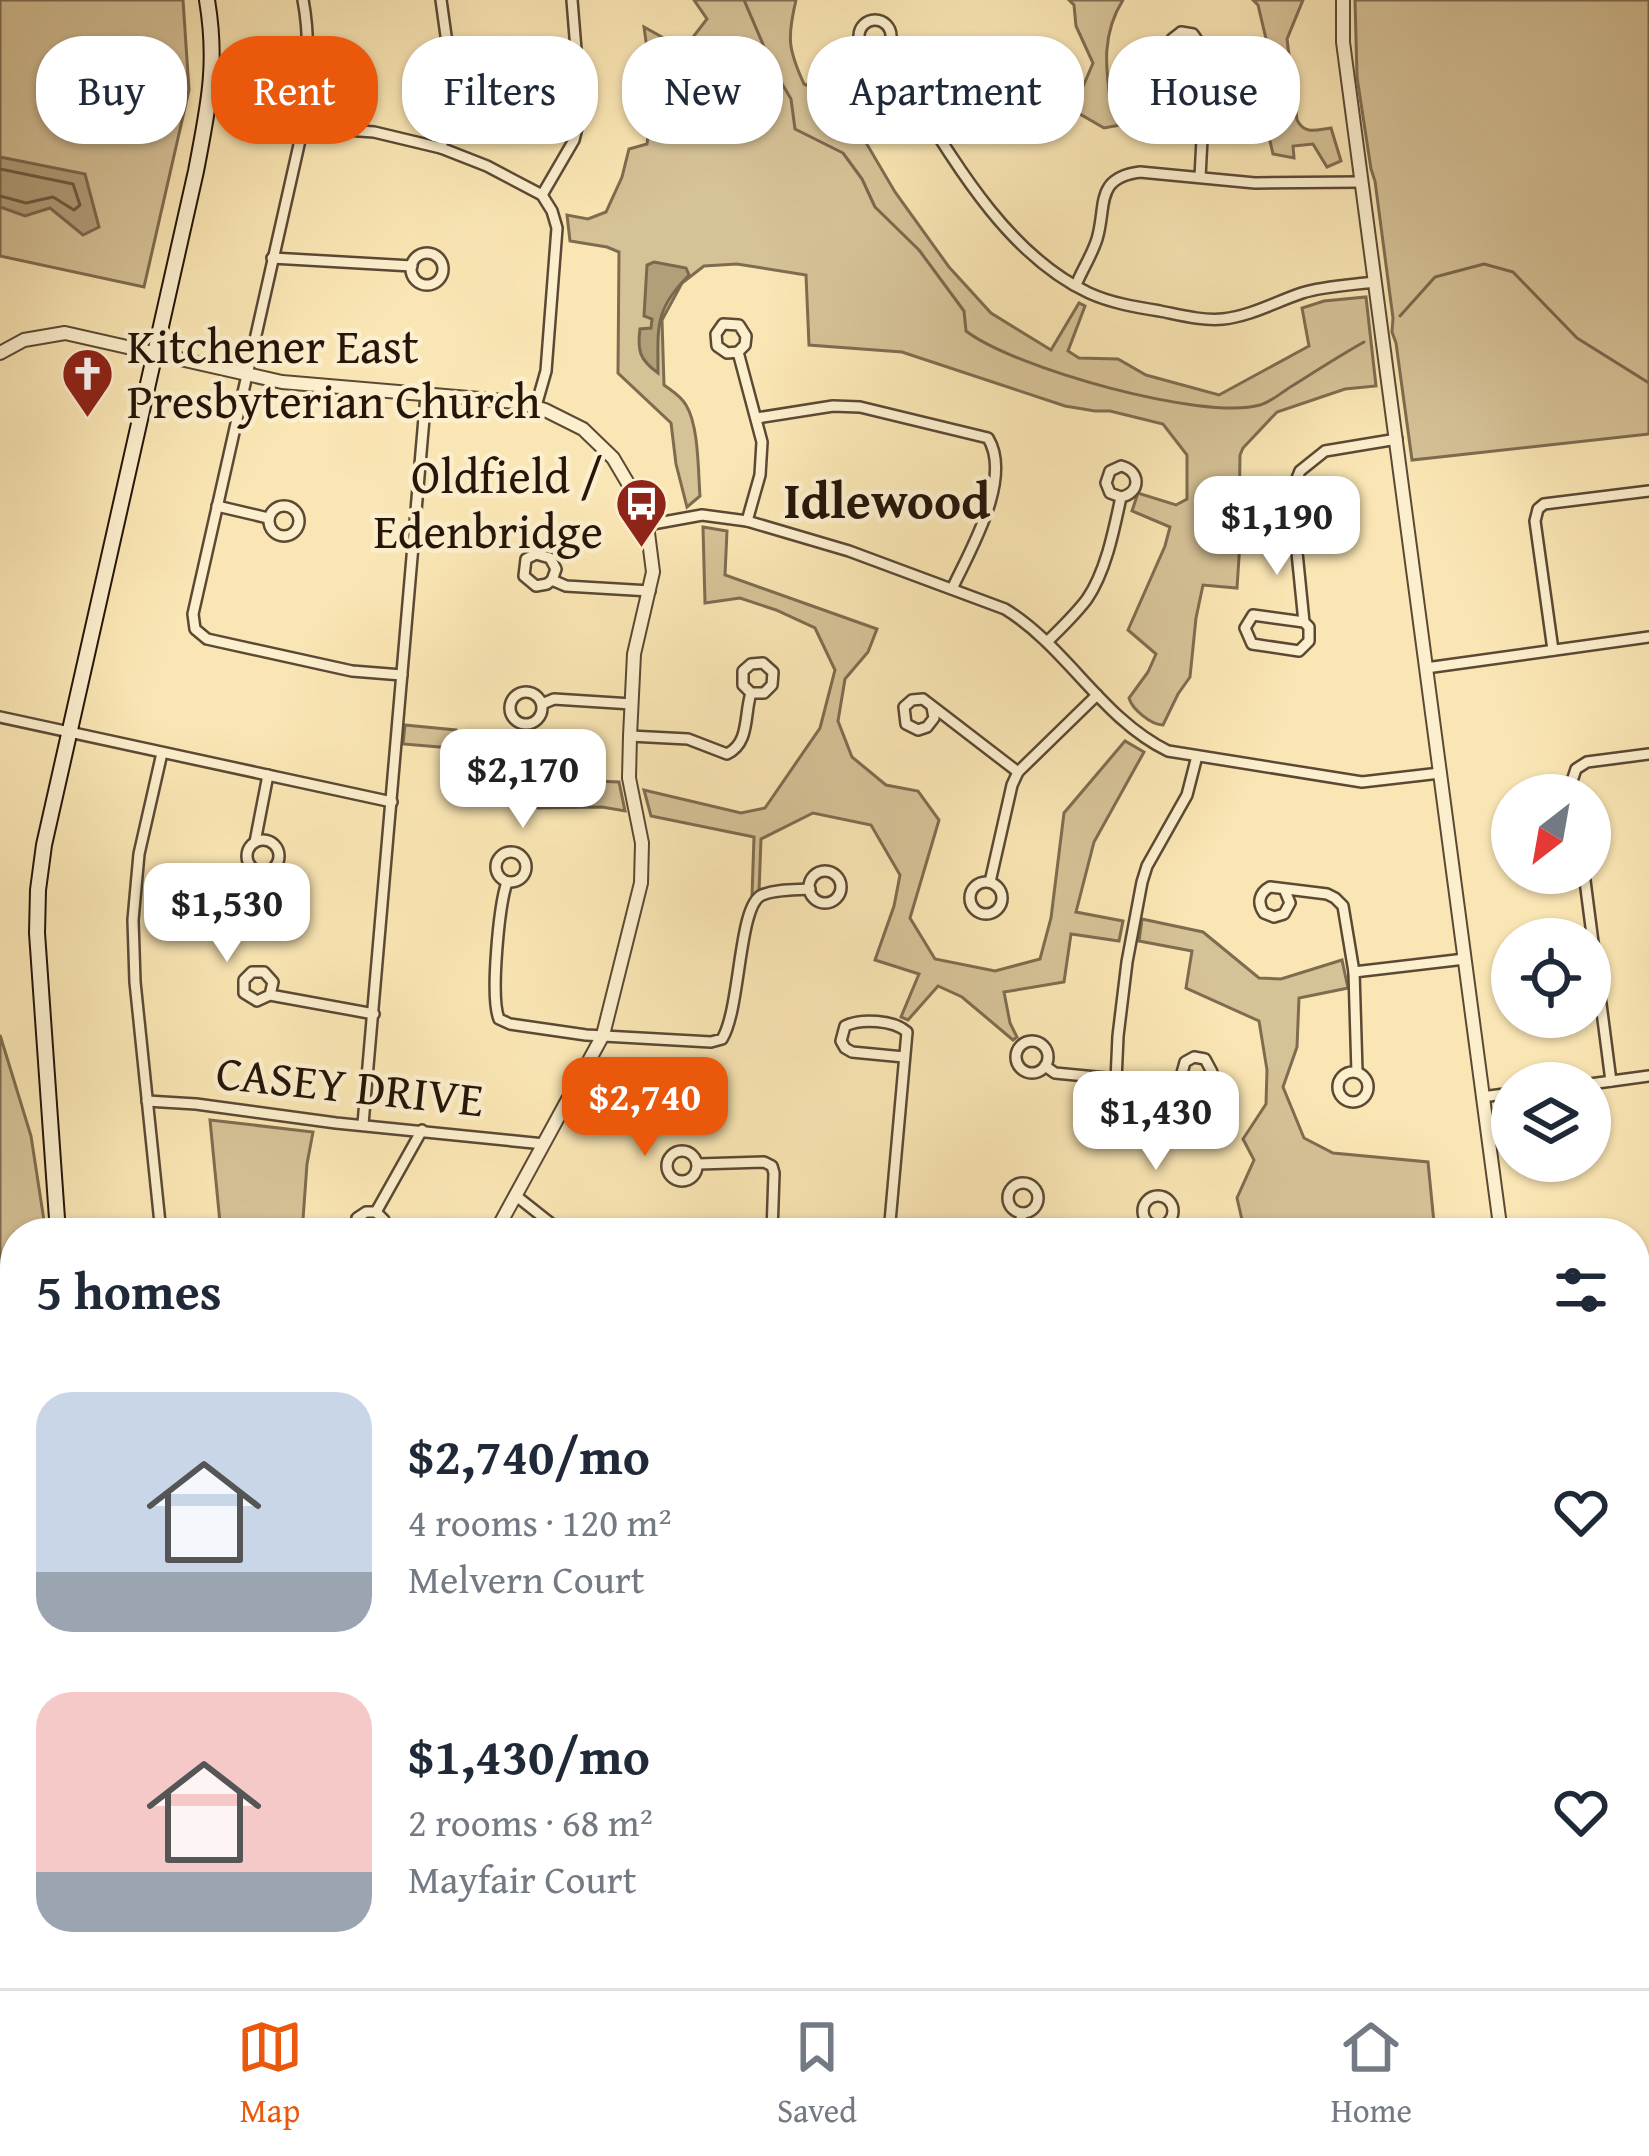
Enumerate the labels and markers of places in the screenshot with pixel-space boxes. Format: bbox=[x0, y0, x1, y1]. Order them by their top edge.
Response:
place label: Kitchener East Presbyterian Church bbox=[127, 310, 541, 436]
church icon: Kitchener East Presbyterian Church bbox=[60, 345, 116, 419]
place label: Oldfield / Edenbridge bbox=[374, 440, 603, 566]
bus stop icon: Oldfield / Edenbridge bbox=[614, 475, 670, 549]
pin: $1,190 bbox=[1179, 476, 1375, 578]
pin: $2,170 bbox=[425, 729, 621, 831]
pin: $1,530 bbox=[129, 863, 325, 965]
pin: $2,740 bbox=[547, 1057, 743, 1159]
pin: $1,430 bbox=[1058, 1071, 1254, 1173]

